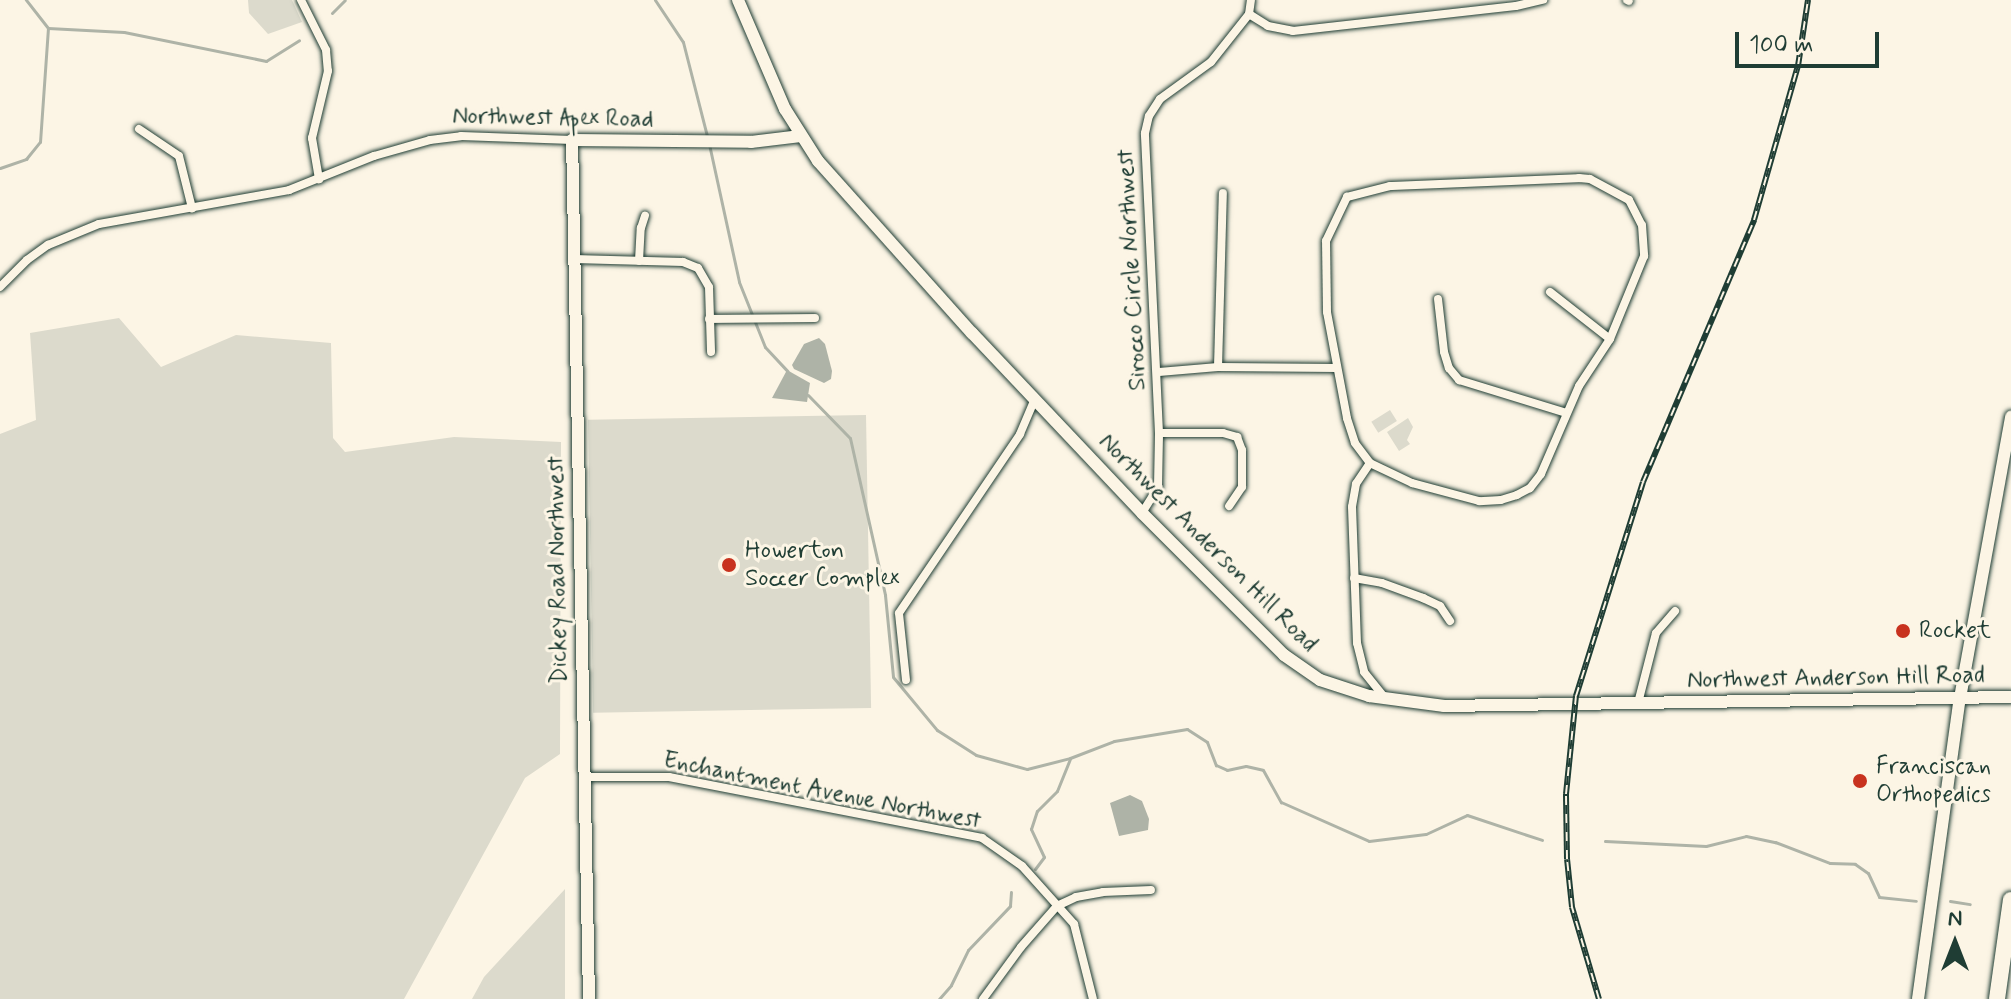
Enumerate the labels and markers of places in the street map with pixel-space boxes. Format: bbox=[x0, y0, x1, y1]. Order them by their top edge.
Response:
place label: Howerton Soccer Complex bbox=[745, 537, 900, 593]
marker: Howerton Soccer Complex bbox=[720, 556, 738, 574]
place label: Rocket bbox=[1919, 617, 1991, 645]
marker: Rocket bbox=[1894, 622, 1912, 640]
place label: Franciscan Orthopedics bbox=[1876, 753, 1991, 809]
marker: Franciscan Orthopedics bbox=[1851, 772, 1869, 790]

